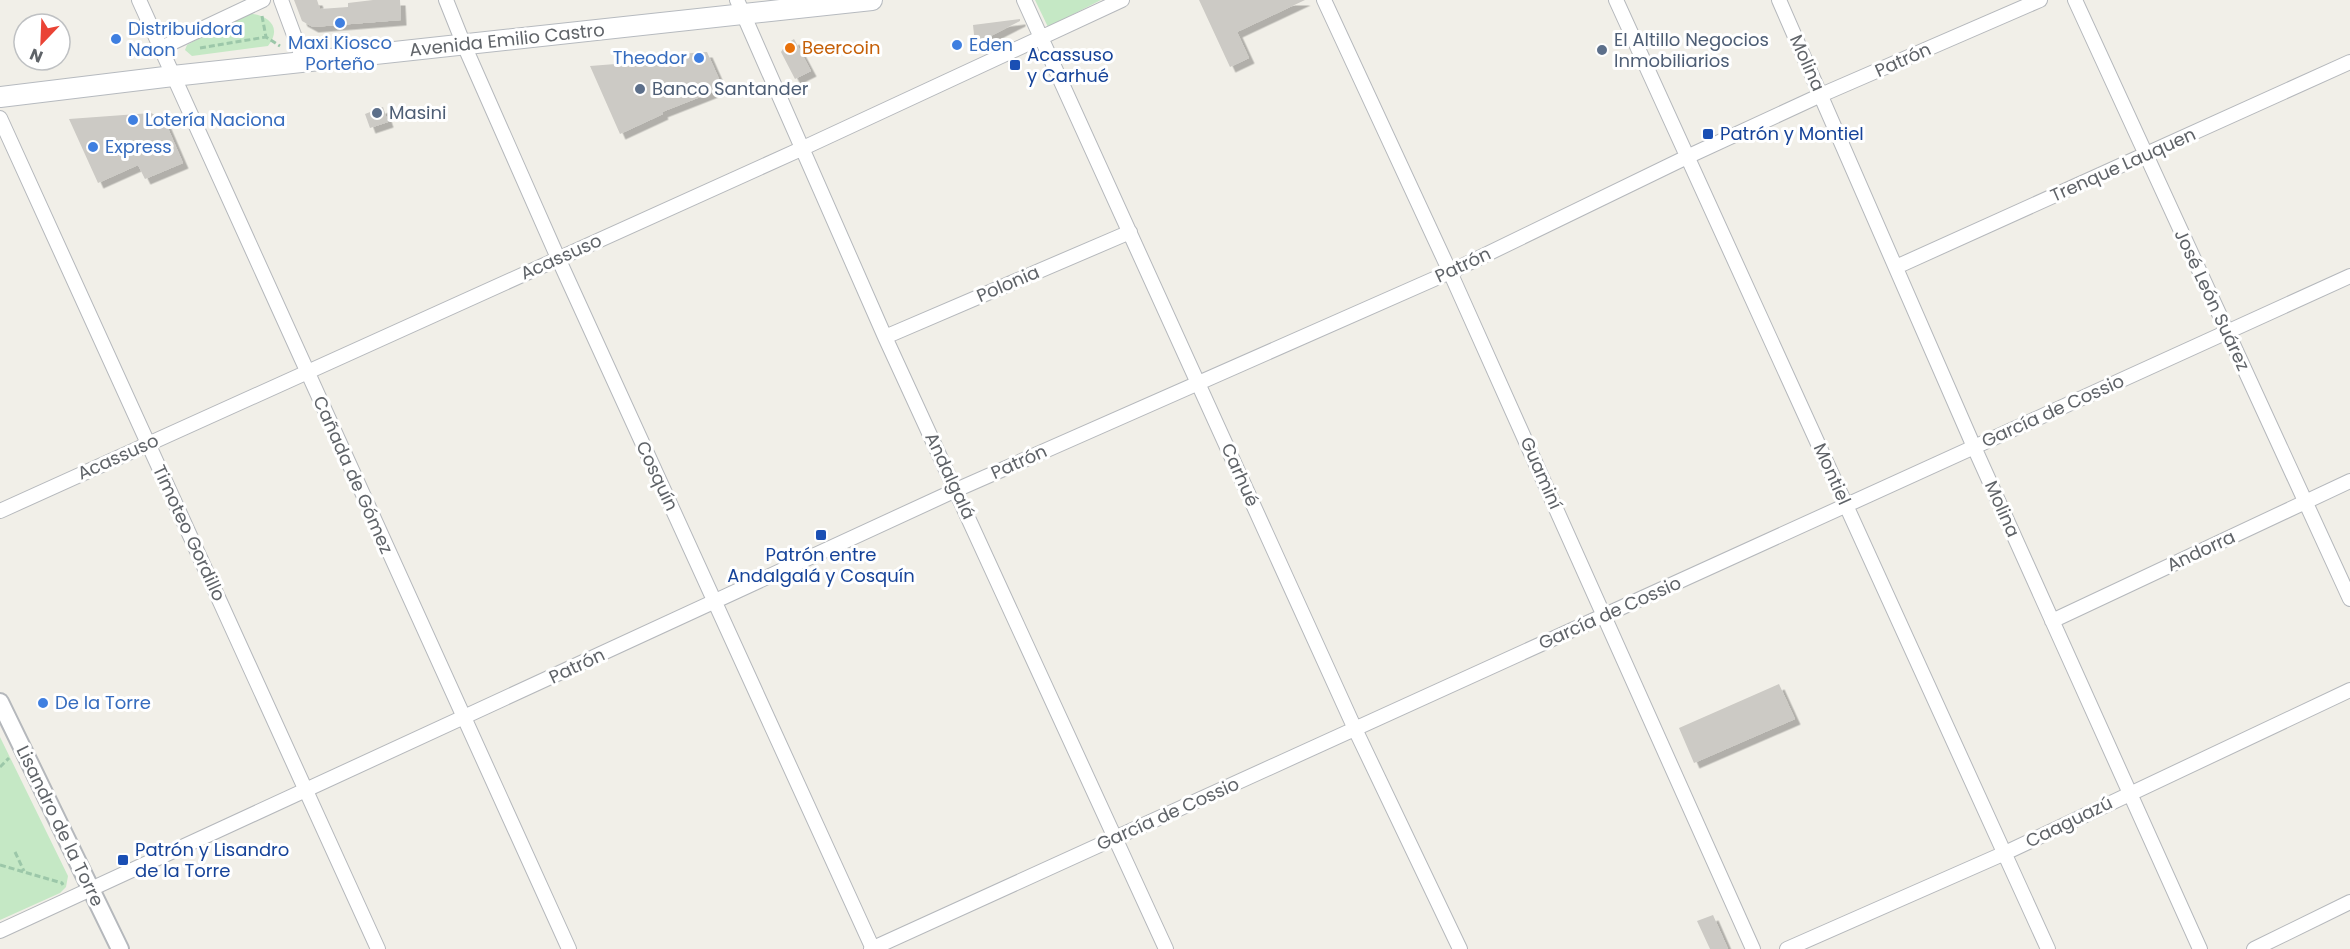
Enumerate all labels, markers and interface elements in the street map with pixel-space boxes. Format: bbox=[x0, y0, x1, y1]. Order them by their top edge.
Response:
north arrow bbox=[12, 12, 72, 72]
place label: Distribuidora Naon bbox=[128, 16, 243, 62]
marker: Maxi Kiosco Porteño bbox=[333, 16, 347, 30]
street label: Avenida Emilio Castro bbox=[408, 17, 606, 62]
place label: El Altillo Negocios Inmobiliarios bbox=[1614, 27, 1769, 73]
place label: Maxi Kiosco Porteño bbox=[288, 30, 392, 76]
street label: Molina bbox=[1784, 31, 1831, 95]
marker: Distribuidora Naon bbox=[109, 32, 123, 46]
place label: Eden bbox=[969, 32, 1013, 57]
place label: Beercoin bbox=[802, 35, 880, 60]
street label: Patrón bbox=[1871, 36, 1935, 83]
marker: Eden bbox=[950, 38, 964, 52]
marker: Beercoin bbox=[783, 41, 797, 55]
text: N bbox=[26, 42, 46, 68]
place label: Acassuso y Carhué bbox=[1027, 42, 1113, 88]
marker: El Altillo Negocios Inmobiliarios bbox=[1595, 43, 1609, 57]
place label: Theodor bbox=[613, 45, 687, 70]
marker: Theodor bbox=[692, 51, 706, 65]
marker: Acassuso y Carhué bbox=[1008, 58, 1022, 72]
place label: Banco Santander bbox=[652, 76, 809, 101]
marker: Banco Santander bbox=[633, 82, 647, 96]
place label: Masini bbox=[389, 100, 446, 125]
marker: Masini bbox=[370, 106, 384, 120]
place label: Lotería Naciona bbox=[145, 107, 286, 132]
marker: Lotería Naciona bbox=[126, 113, 140, 127]
place label: Patrón y Montiel bbox=[1720, 121, 1864, 146]
street label: Trenque Lauquen bbox=[2046, 121, 2199, 208]
marker: Patrón y Montiel bbox=[1701, 127, 1715, 141]
place label: Express bbox=[105, 134, 172, 159]
marker: Express bbox=[86, 140, 100, 154]
street label: José León Suárez bbox=[2169, 225, 2256, 375]
street label: Acassuso bbox=[516, 228, 605, 286]
street label: Patrón bbox=[1431, 241, 1495, 288]
street label: Polonia bbox=[973, 259, 1043, 308]
street label: García de Cossio bbox=[1978, 368, 2128, 453]
street label: Cañada de Gómez bbox=[307, 392, 400, 558]
street label: Acassuso bbox=[73, 428, 162, 486]
street label: Andalgalá bbox=[919, 428, 982, 523]
street label: Guaminí bbox=[1514, 433, 1568, 513]
street label: Cosquín bbox=[630, 437, 685, 515]
street label: Patrón bbox=[987, 438, 1051, 485]
street label: Carhué bbox=[1215, 439, 1265, 510]
street label: Montiel bbox=[1808, 439, 1857, 509]
street label: Timoteo Gordillo bbox=[147, 461, 232, 605]
street label: Molina bbox=[1979, 477, 2026, 541]
street label: Andorra bbox=[2162, 524, 2239, 577]
marker: Patrón entre Andalgalá y Cosquín bbox=[814, 528, 828, 542]
place label: Patrón entre Andalgalá y Cosquín bbox=[727, 542, 915, 588]
street label: García de Cossio bbox=[1535, 570, 1685, 655]
street label: Patrón bbox=[545, 642, 609, 689]
place label: De la Torre bbox=[55, 690, 151, 715]
marker: De la Torre bbox=[36, 696, 50, 710]
street label: Lisandro de la Torre bbox=[11, 741, 110, 910]
street label: García de Cossio bbox=[1093, 771, 1243, 856]
street label: Caaguazú bbox=[2021, 790, 2116, 853]
place label: Patrón y Lisandro de la Torre bbox=[135, 837, 289, 883]
marker: Patrón y Lisandro de la Torre bbox=[116, 853, 130, 867]

